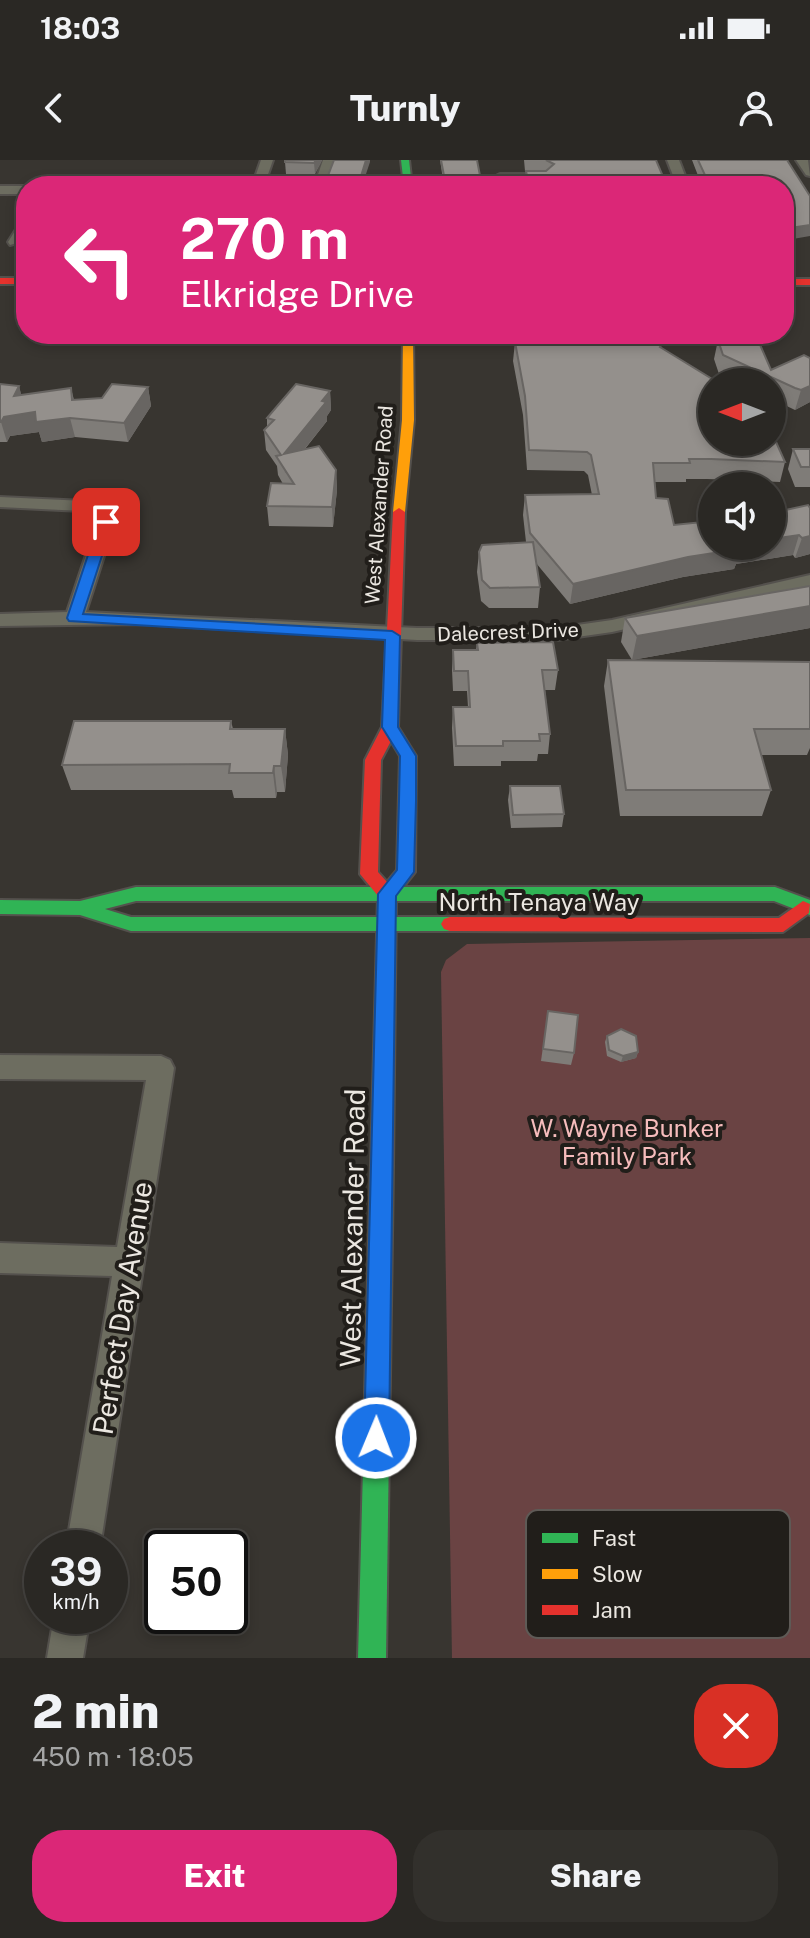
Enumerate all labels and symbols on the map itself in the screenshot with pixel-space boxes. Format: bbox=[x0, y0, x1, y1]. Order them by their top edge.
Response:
north arrow bbox=[698, 368, 786, 456]
street label: West Alexander Road bbox=[360, 405, 398, 605]
pin bbox=[72, 488, 140, 556]
street label: Dalecrest Drive bbox=[437, 618, 579, 646]
street label: North Tenaya Way bbox=[438, 888, 640, 916]
street label: West Alexander Road bbox=[333, 1088, 371, 1368]
park label: W. Wayne Bunker Family Park bbox=[531, 1114, 723, 1170]
street label: Perfect Day Avenue bbox=[86, 1179, 158, 1437]
position arrow bbox=[334, 1396, 418, 1480]
legend bbox=[526, 1510, 790, 1638]
text: Fast bbox=[592, 1525, 636, 1551]
speed limit sign: 50 bbox=[144, 1530, 248, 1634]
text: Slow bbox=[592, 1561, 642, 1587]
text: Jam bbox=[592, 1597, 632, 1623]

